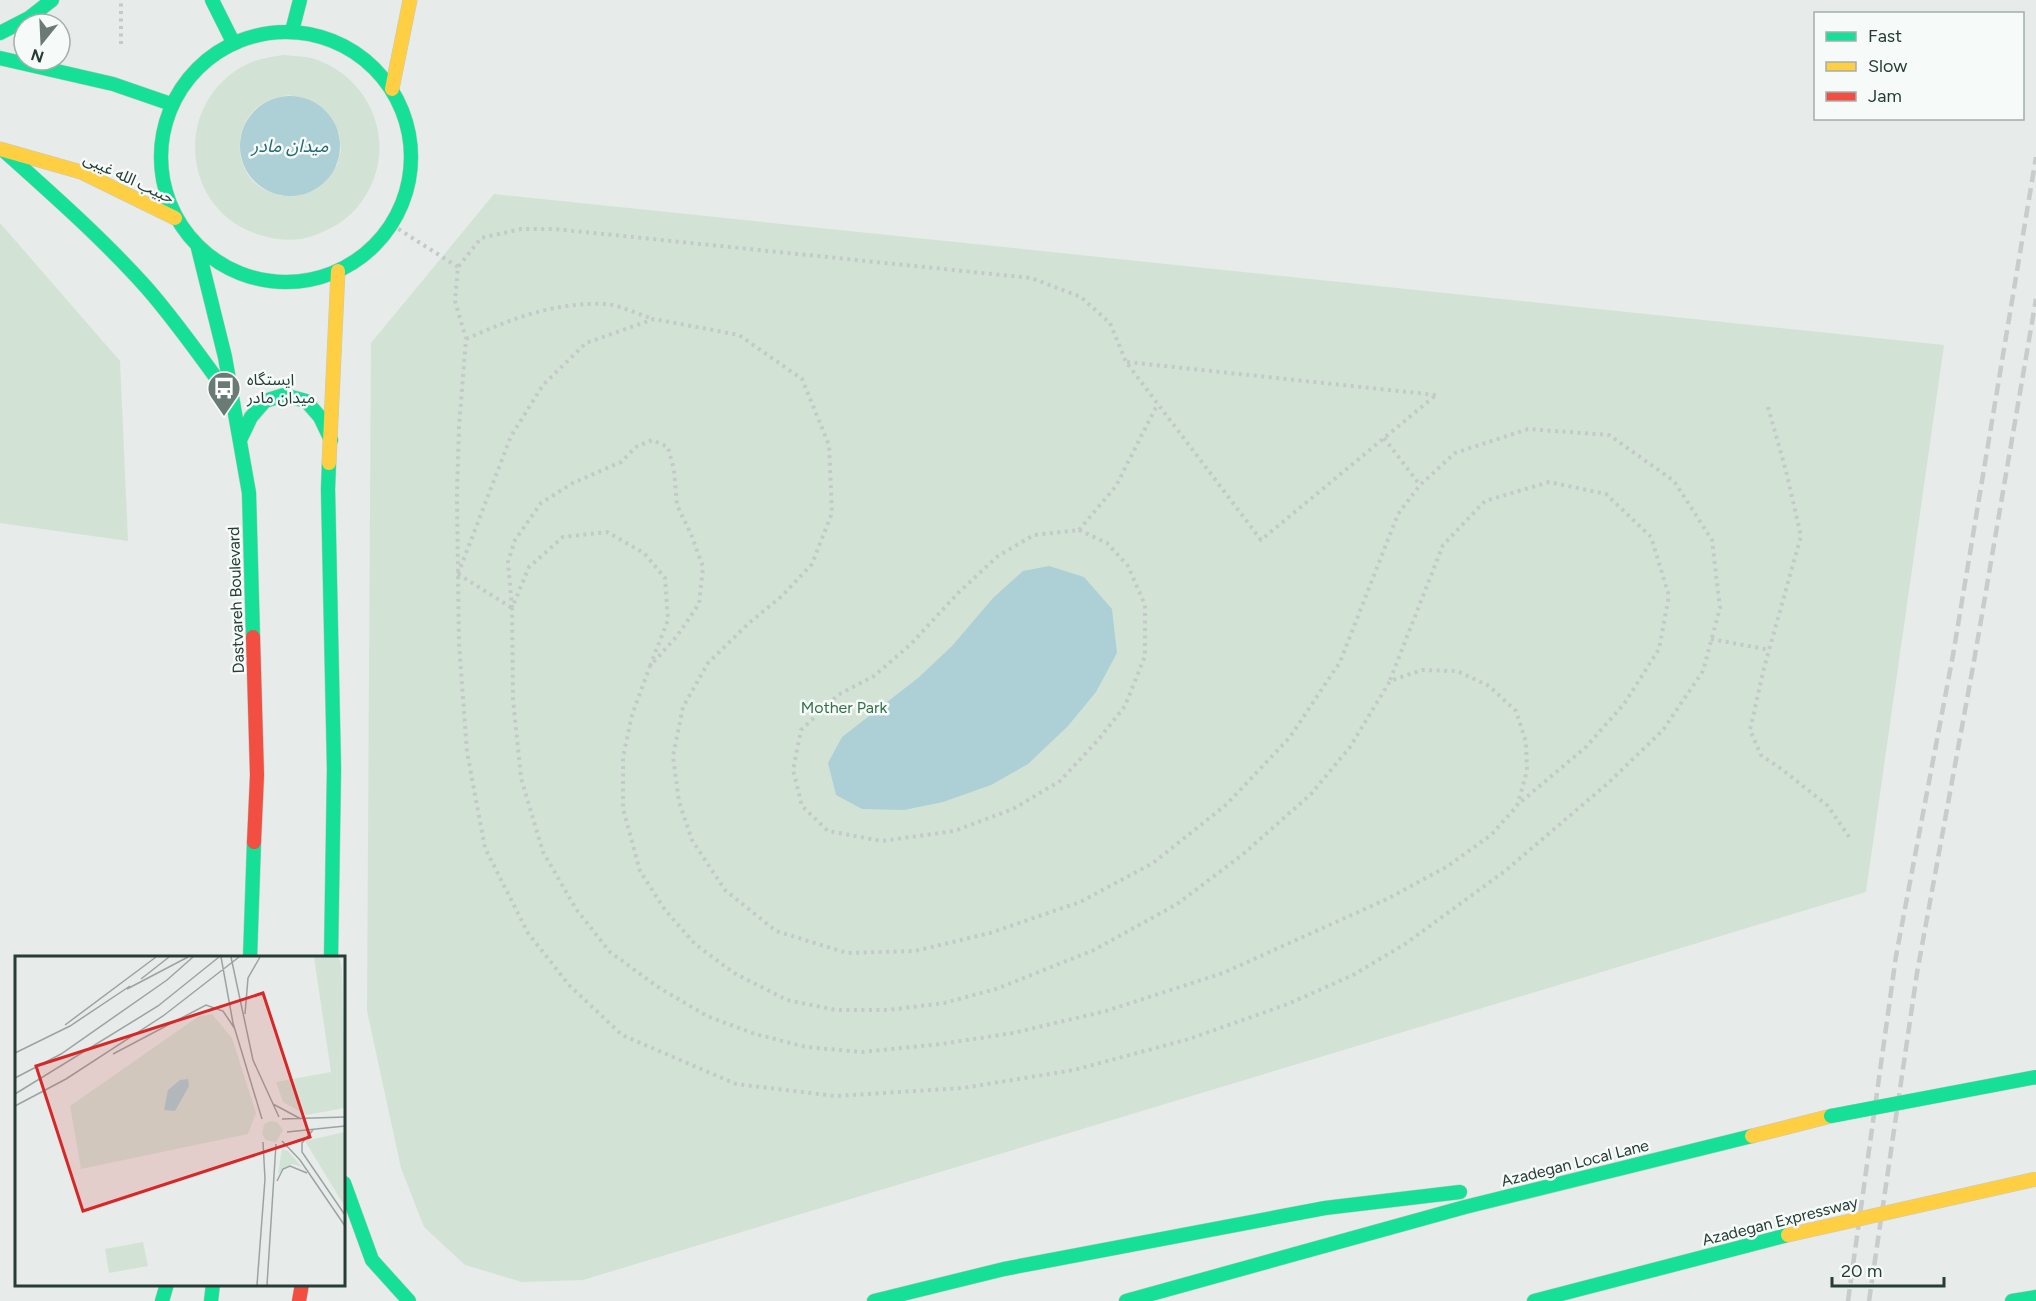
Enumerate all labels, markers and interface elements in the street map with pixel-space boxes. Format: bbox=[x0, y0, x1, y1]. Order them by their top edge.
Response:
north arrow bbox=[12, 12, 72, 72]
legend bbox=[1814, 12, 2024, 120]
text: Fast bbox=[1868, 25, 1902, 47]
text: N bbox=[29, 45, 46, 67]
text: Slow bbox=[1868, 55, 1907, 77]
text: Jam bbox=[1868, 85, 1902, 107]
water label: میدان مادر bbox=[250, 135, 329, 157]
street label: حبیب الله غیبی bbox=[81, 149, 177, 207]
bus stop icon: ایستگاه میدان مادر bbox=[206, 370, 242, 417]
place label: ایستگاه میدان مادر bbox=[246, 370, 315, 407]
street label: Dastvareh Boulevard bbox=[224, 526, 248, 674]
park label: Mother Park bbox=[801, 698, 887, 717]
inset map bbox=[15, 956, 345, 1286]
street label: Azadegan Local Lane bbox=[1499, 1135, 1651, 1191]
street label: Azadegan Expressway bbox=[1700, 1192, 1860, 1250]
scale bar bbox=[1832, 1250, 1944, 1288]
text: 20 m bbox=[1841, 1260, 1882, 1282]

